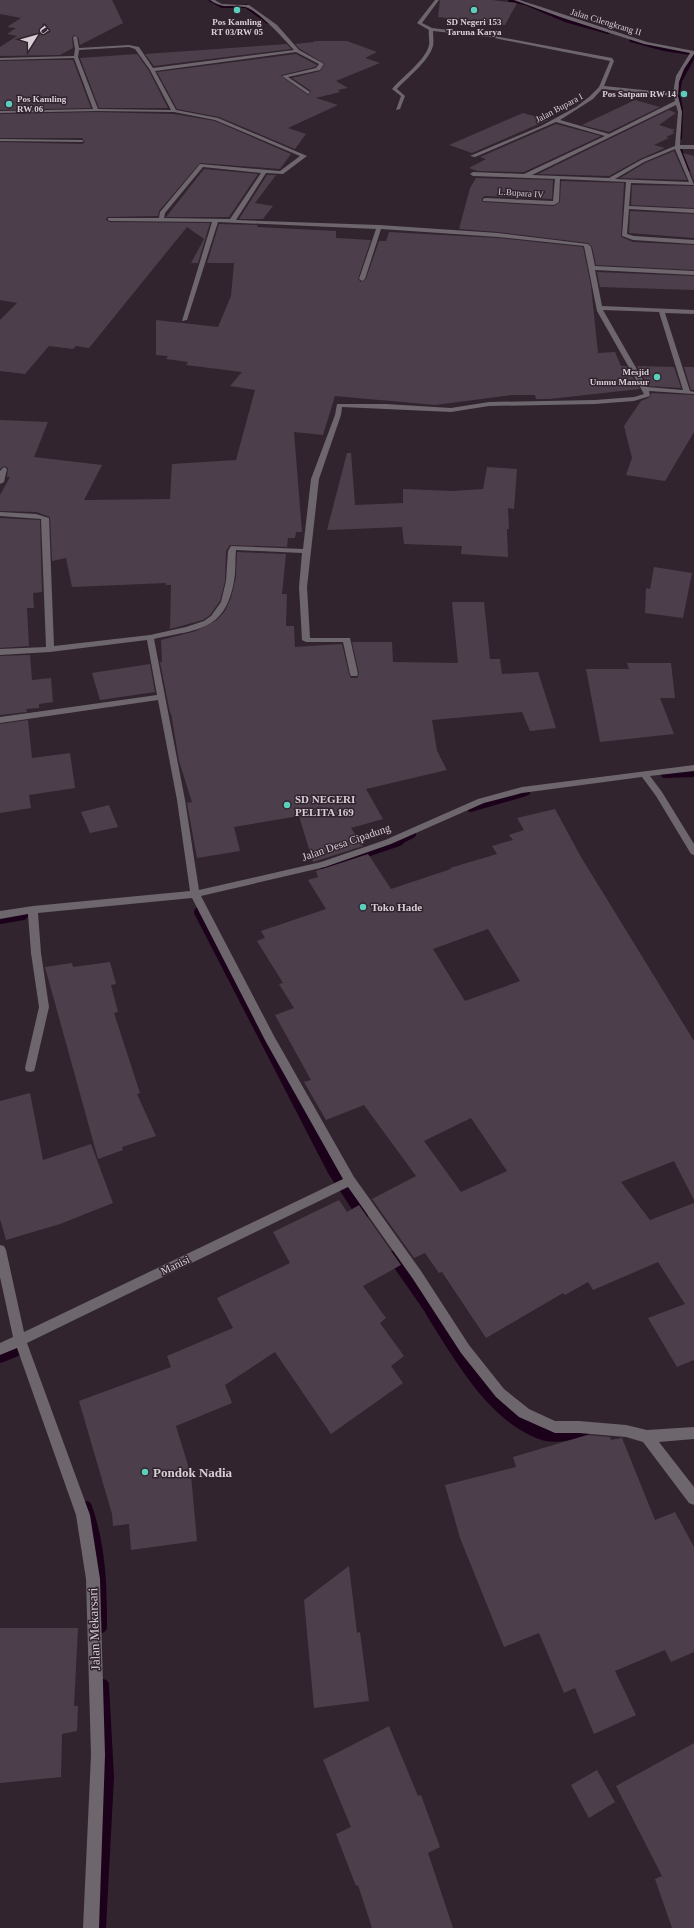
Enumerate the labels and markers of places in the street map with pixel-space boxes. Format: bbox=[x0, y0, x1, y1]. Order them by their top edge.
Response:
marker: Pos Kamling RT 03/RW 05 bbox=[232, 5, 242, 15]
marker: SD Negeri 153 Taruna Karya bbox=[469, 5, 479, 15]
place label: Pos Kamling RT 03/RW 05 bbox=[211, 17, 264, 37]
place label: SD Negeri 153 Taruna Karya bbox=[447, 17, 502, 37]
place label: Pos Satpam RW 14 bbox=[602, 89, 676, 99]
marker: Pos Satpam RW 14 bbox=[679, 89, 689, 99]
place label: Pos Kamling RW 06 bbox=[17, 94, 67, 114]
marker: Pos Kamling RW 06 bbox=[4, 99, 14, 109]
place label: Mesjid Ummu Mansur bbox=[590, 367, 649, 387]
marker: Mesjid Ummu Mansur bbox=[652, 372, 662, 382]
place label: SD NEGERI PELITA 169 bbox=[295, 793, 355, 818]
marker: SD NEGERI PELITA 169 bbox=[282, 800, 292, 810]
place label: Toko Hade bbox=[371, 901, 422, 913]
marker: Toko Hade bbox=[358, 902, 368, 912]
place label: Pondok Nadia bbox=[153, 1465, 233, 1480]
marker: Pondok Nadia bbox=[140, 1467, 150, 1477]

